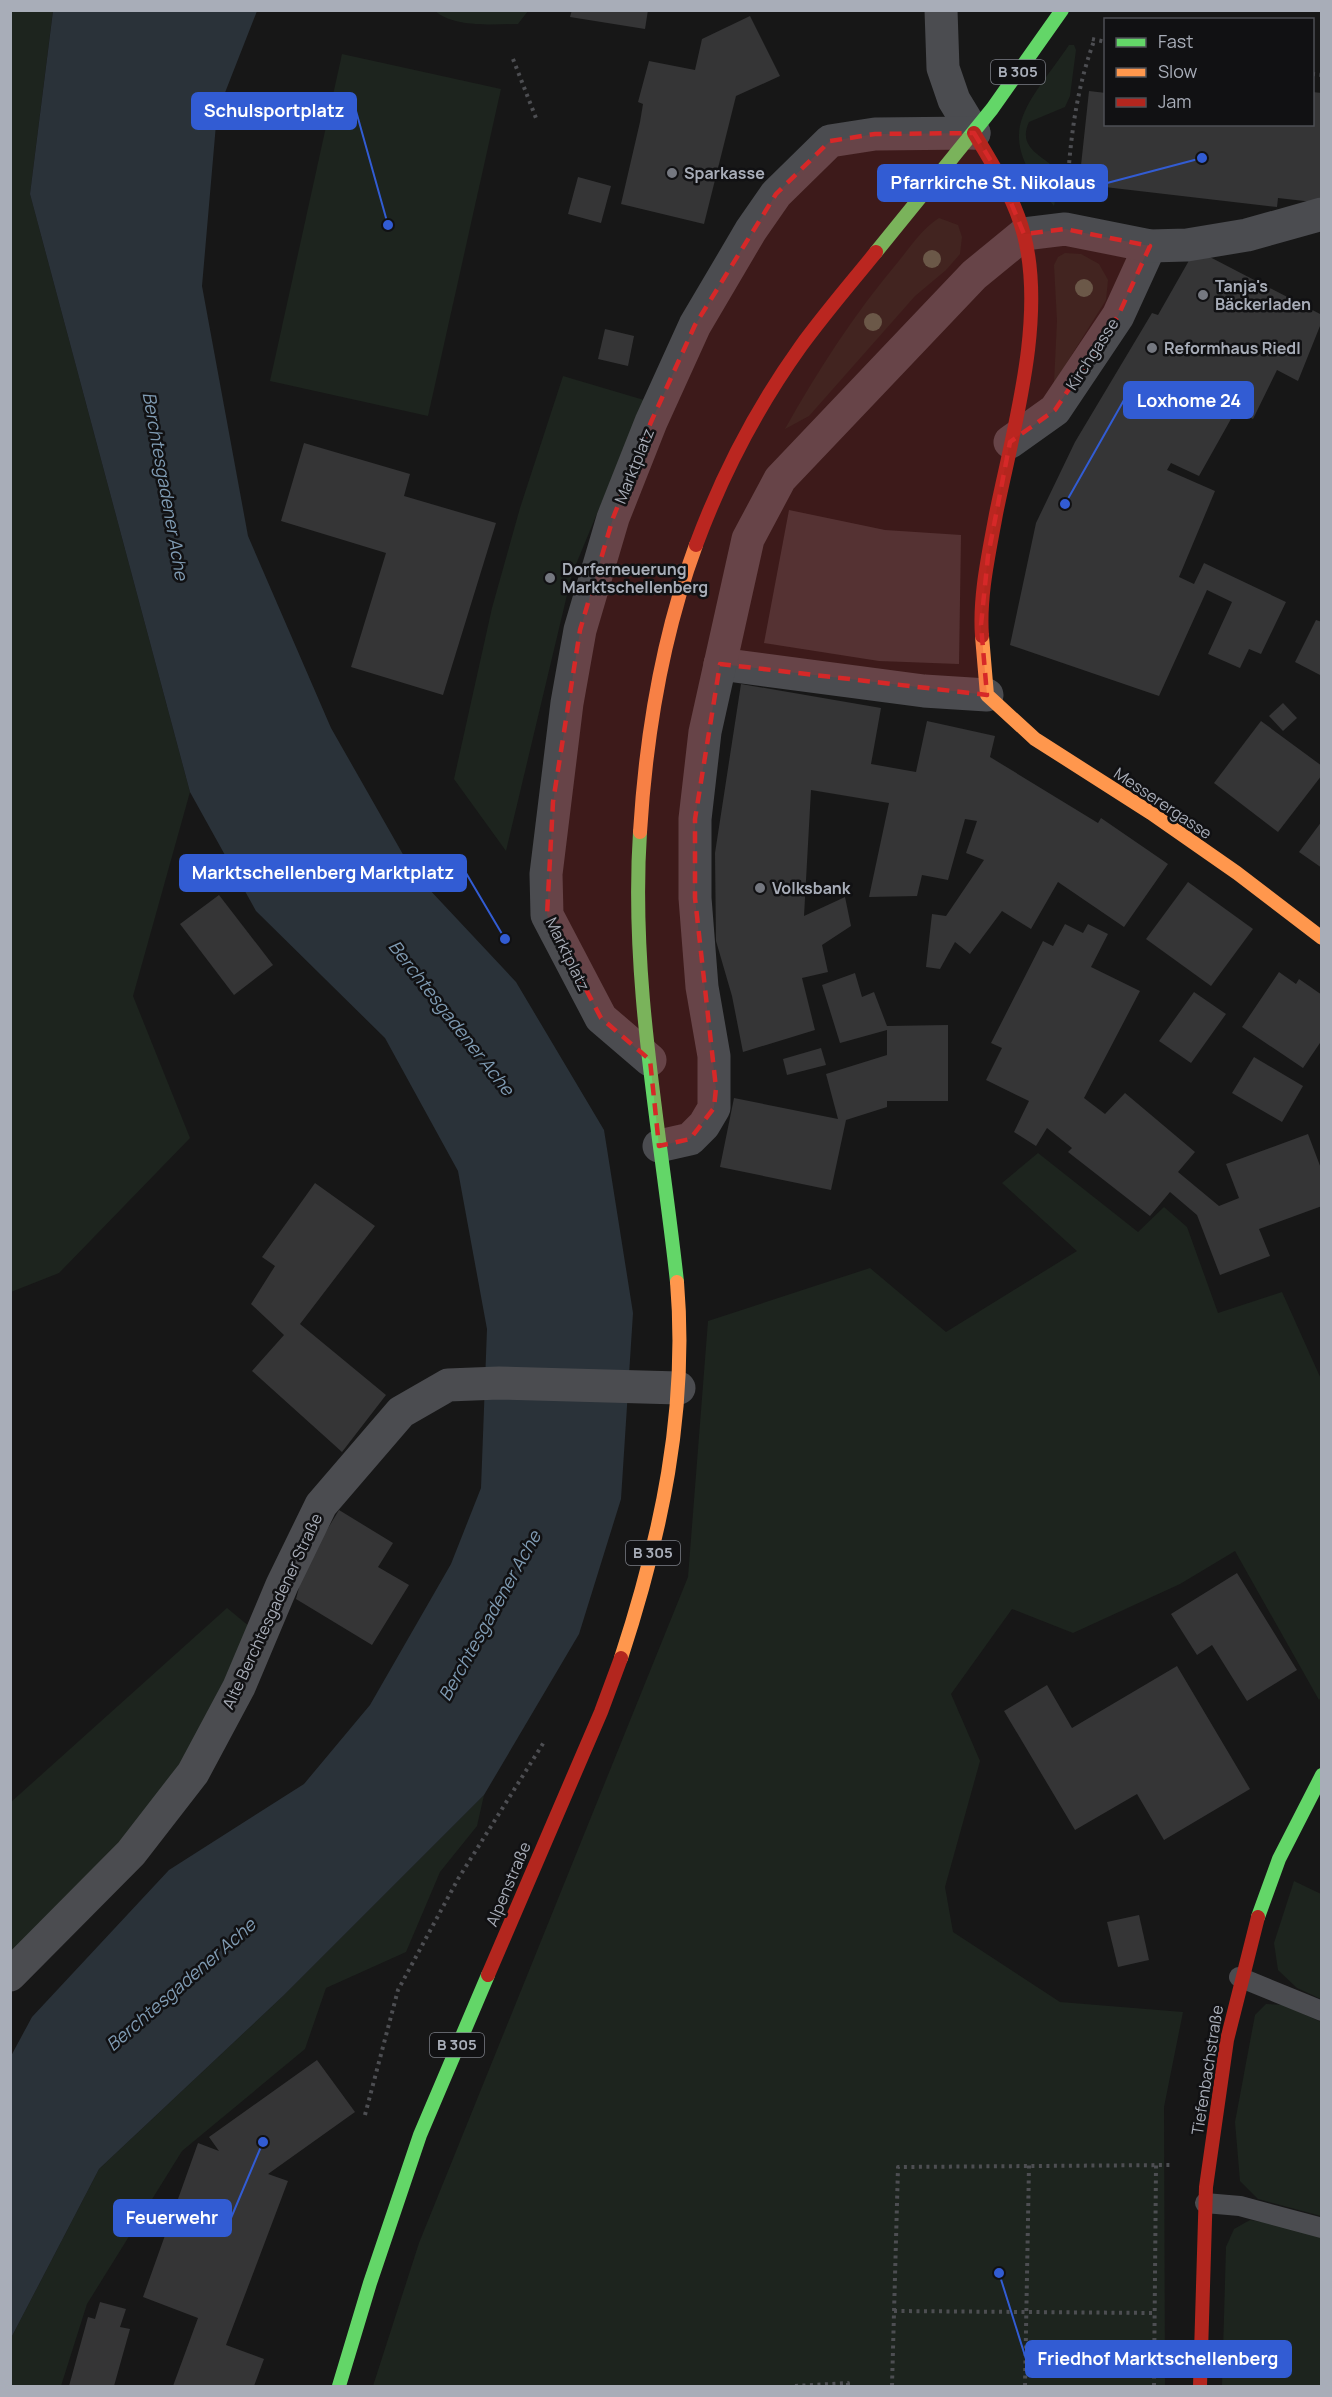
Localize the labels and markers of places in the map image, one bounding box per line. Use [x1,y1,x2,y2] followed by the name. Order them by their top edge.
[192,93,356,129] callout: Schulsportplatz
[684,162,765,184] place label: Sparkasse
[878,165,1107,201] callout: Pfarrkirche St. Nikolaus
[665,166,679,180] marker: Sparkasse
[1215,275,1311,315] place label: Tanja's Bäckerladen
[1196,288,1210,302] marker: Tanja's Bäckerladen
[1164,337,1301,359] place label: Reformhaus Riedl
[1145,341,1159,355] marker: Reformhaus Riedl
[1124,382,1253,418] callout: Loxhome 24
[562,558,708,598] place label: Dorferneuerung Marktschellenberg
[543,571,557,585] marker: Dorferneuerung Marktschellenberg
[180,855,466,891] callout: Marktschellenberg Marktplatz
[772,877,851,899] place label: Volksbank
[753,881,767,895] marker: Volksbank
[114,2200,231,2236] callout: Feuerwehr
[1026,2341,1291,2377] callout: Friedhof Marktschellenberg

